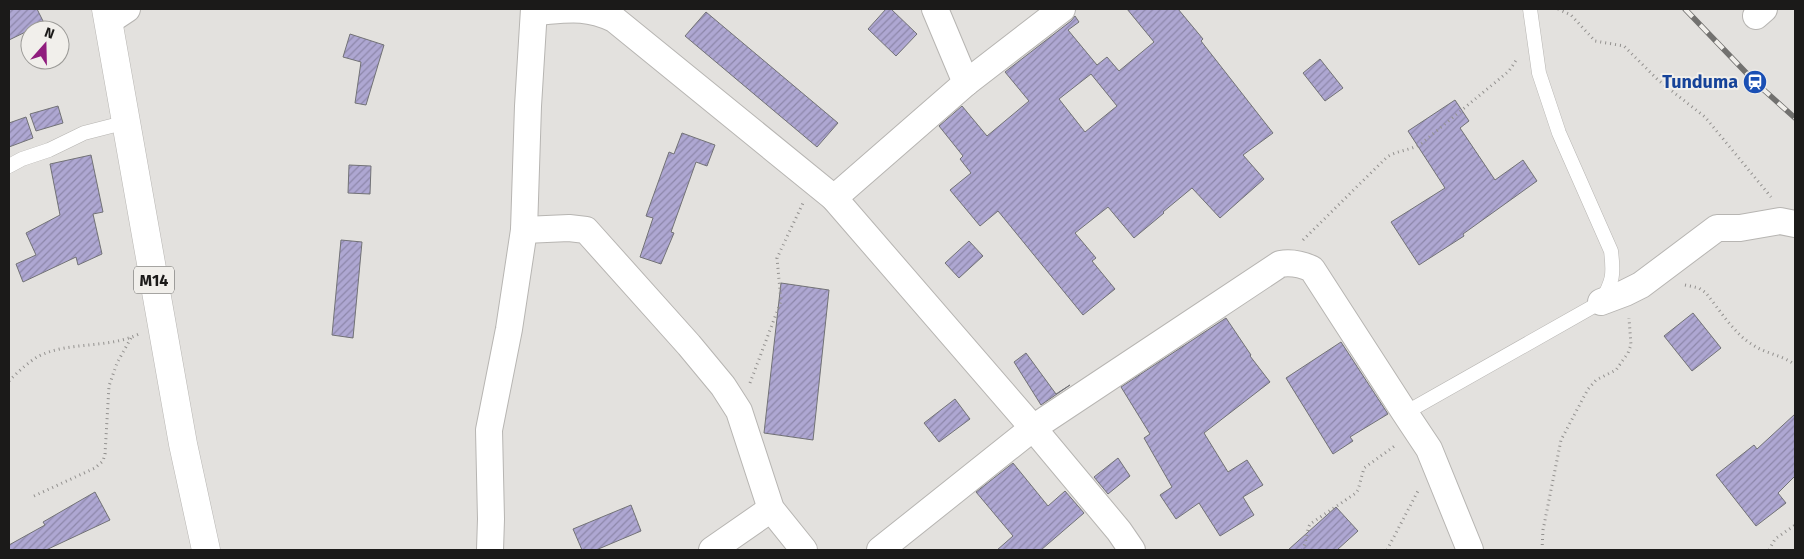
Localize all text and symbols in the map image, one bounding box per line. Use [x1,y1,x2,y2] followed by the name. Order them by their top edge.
[20,20,70,70] north arrow
[42,24,57,43] text: N
[1742,69,1768,95] station icon: Tunduma
[1662,71,1738,93] place label: Tunduma
[134,266,174,294] road number: M14

